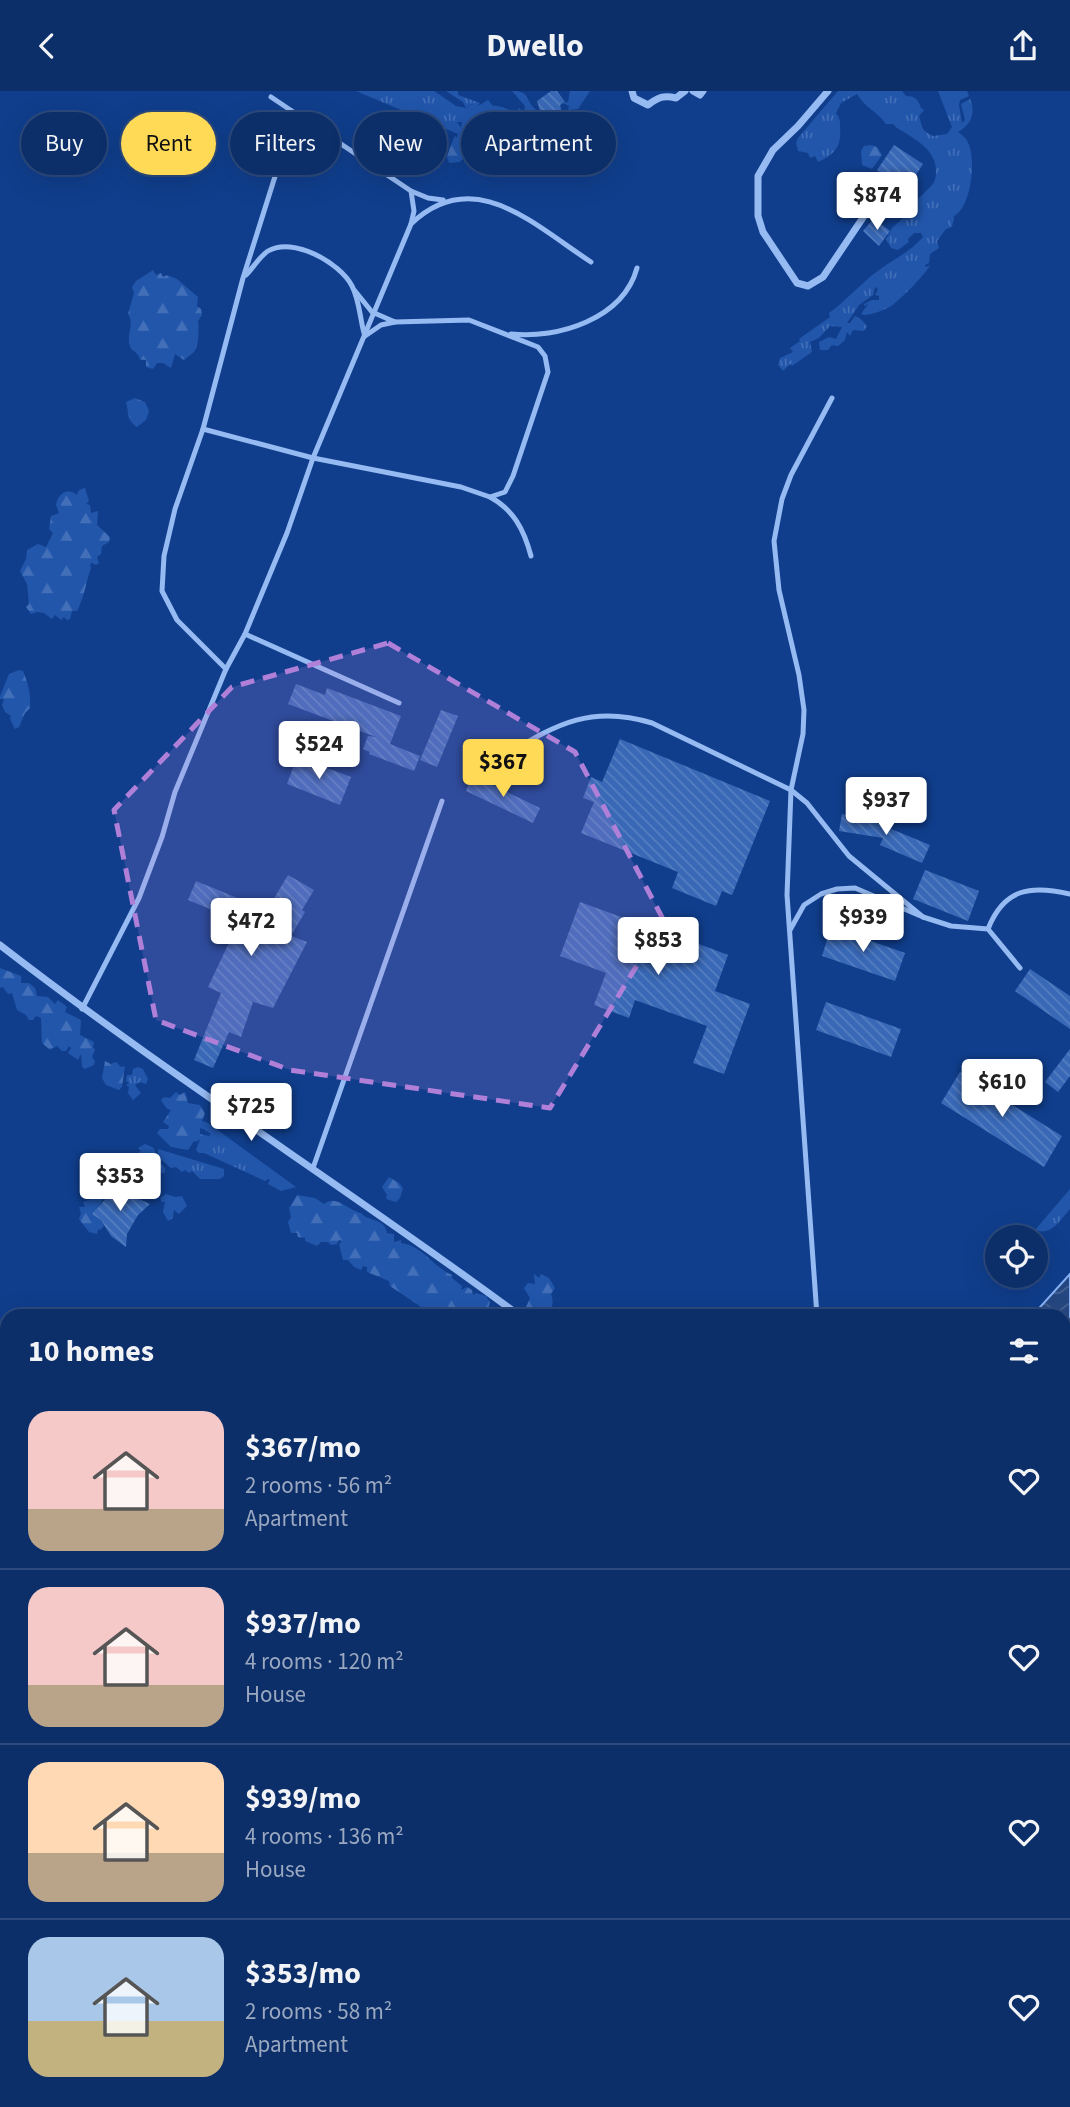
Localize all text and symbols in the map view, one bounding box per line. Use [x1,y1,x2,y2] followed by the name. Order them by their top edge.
[486,23,584,69] text: Dwello
[28,27,66,65] icon: back
[1004,27,1042,65] icon: share
[21,112,107,175] chip: Buy
[121,112,216,175] chip: Rent
[230,112,340,175] chip: Filters
[354,112,447,175] chip: New
[461,112,616,175] chip: Apartment
[836,173,918,232] pin: $874
[853,178,901,211] text: $874
[278,721,360,781] pin: $524
[295,727,343,760] text: $524
[462,739,544,799] pin: $367
[479,745,527,778] text: $367
[845,777,927,837] pin: $937
[862,783,910,816] text: $937
[822,895,904,954] pin: $939
[210,899,292,958] pin: $472
[839,900,887,933] text: $939
[227,904,275,937] text: $472
[617,917,699,977] pin: $853
[634,923,682,956] text: $853
[961,1059,1043,1119] pin: $610
[978,1065,1026,1098] text: $610
[210,1083,292,1143] pin: $725
[227,1089,275,1122] text: $725
[79,1153,161,1213] pin: $353
[96,1159,144,1192] text: $353
[985,1225,1048,1288] map controls
[985,1225,1048,1288] button: locate
[28,1330,154,1373] text: 10 homes
[1005,1332,1043,1370] icon: filters
[245,1426,361,1469] text: $367/mo
[84,1439,168,1523] icon: home
[1005,1462,1043,1500] icon: heart
[245,1469,392,1502] text: 2 rooms · 56 m²
[245,1502,348,1535] text: Apartment
[245,1602,361,1645] text: $937/mo
[84,1615,168,1699] icon: home
[1005,1638,1043,1676] icon: heart
[245,1645,404,1678] text: 4 rooms · 120 m²
[245,1678,306,1711] text: House
[245,1777,361,1820] text: $939/mo
[84,1790,168,1874] icon: home
[1005,1813,1043,1851] icon: heart
[245,1820,404,1853] text: 4 rooms · 136 m²
[245,1853,306,1886] text: House
[245,1952,361,1995] text: $353/mo
[84,1965,168,2049] icon: home
[1005,1988,1043,2026] icon: heart
[245,1995,392,2028] text: 2 rooms · 58 m²
[245,2028,348,2061] text: Apartment

